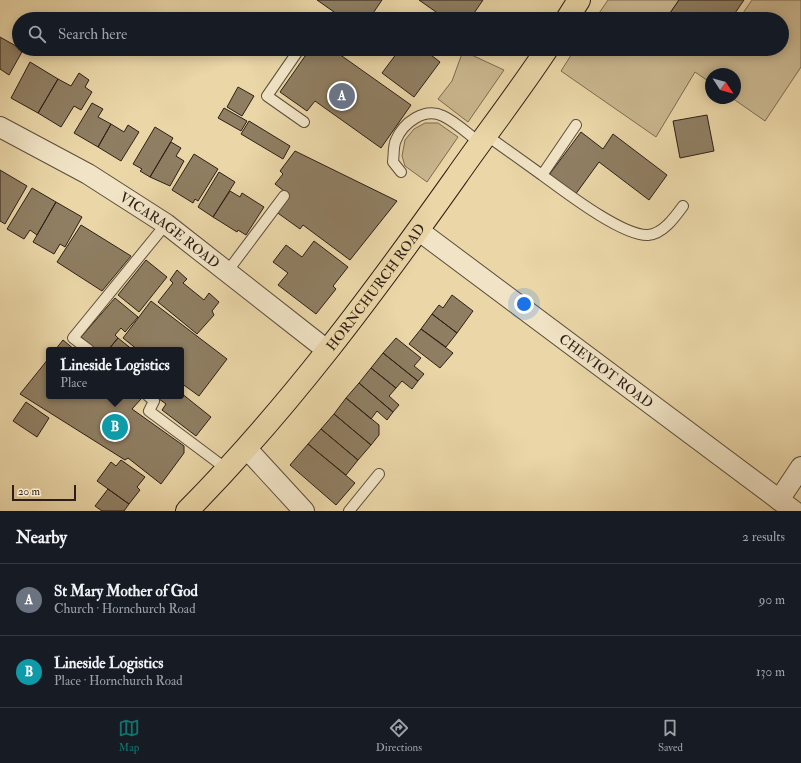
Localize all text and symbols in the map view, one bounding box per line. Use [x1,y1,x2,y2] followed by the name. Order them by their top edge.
[12,12,789,56] search box
[26,23,48,45] icon: search
[58,25,127,44] text: Search here
[705,68,741,104] north arrow
[329,81,355,111] pin: A
[116,189,223,272] street label: VICARAGE ROAD
[323,221,429,354] street label: HORNCHURCH ROAD
[514,294,534,314] your location
[556,330,656,412] street label: CHEVIOT ROAD
[46,347,184,399] popup
[60,356,170,375] text: Lineside Logistics
[60,375,87,391] text: Place
[102,412,128,442] pin: B
[12,483,76,502] scale bar
[18,485,40,498] text: 20 m
[16,527,67,548] text: Nearby
[742,529,785,545] text: 2 results
[54,582,198,601] text: St Mary Mother of God
[25,592,33,608] text: A
[759,592,785,608] text: 90 m
[54,601,196,617] text: Church · Hornchurch Road
[54,654,163,673] text: Lineside Logistics
[25,664,33,680] text: B
[756,664,785,680] text: 130 m
[54,673,183,689] text: Place · Hornchurch Road
[118,717,140,754] tab: Map
[376,717,422,754] tab: Directions
[658,717,683,754] tab: Saved

